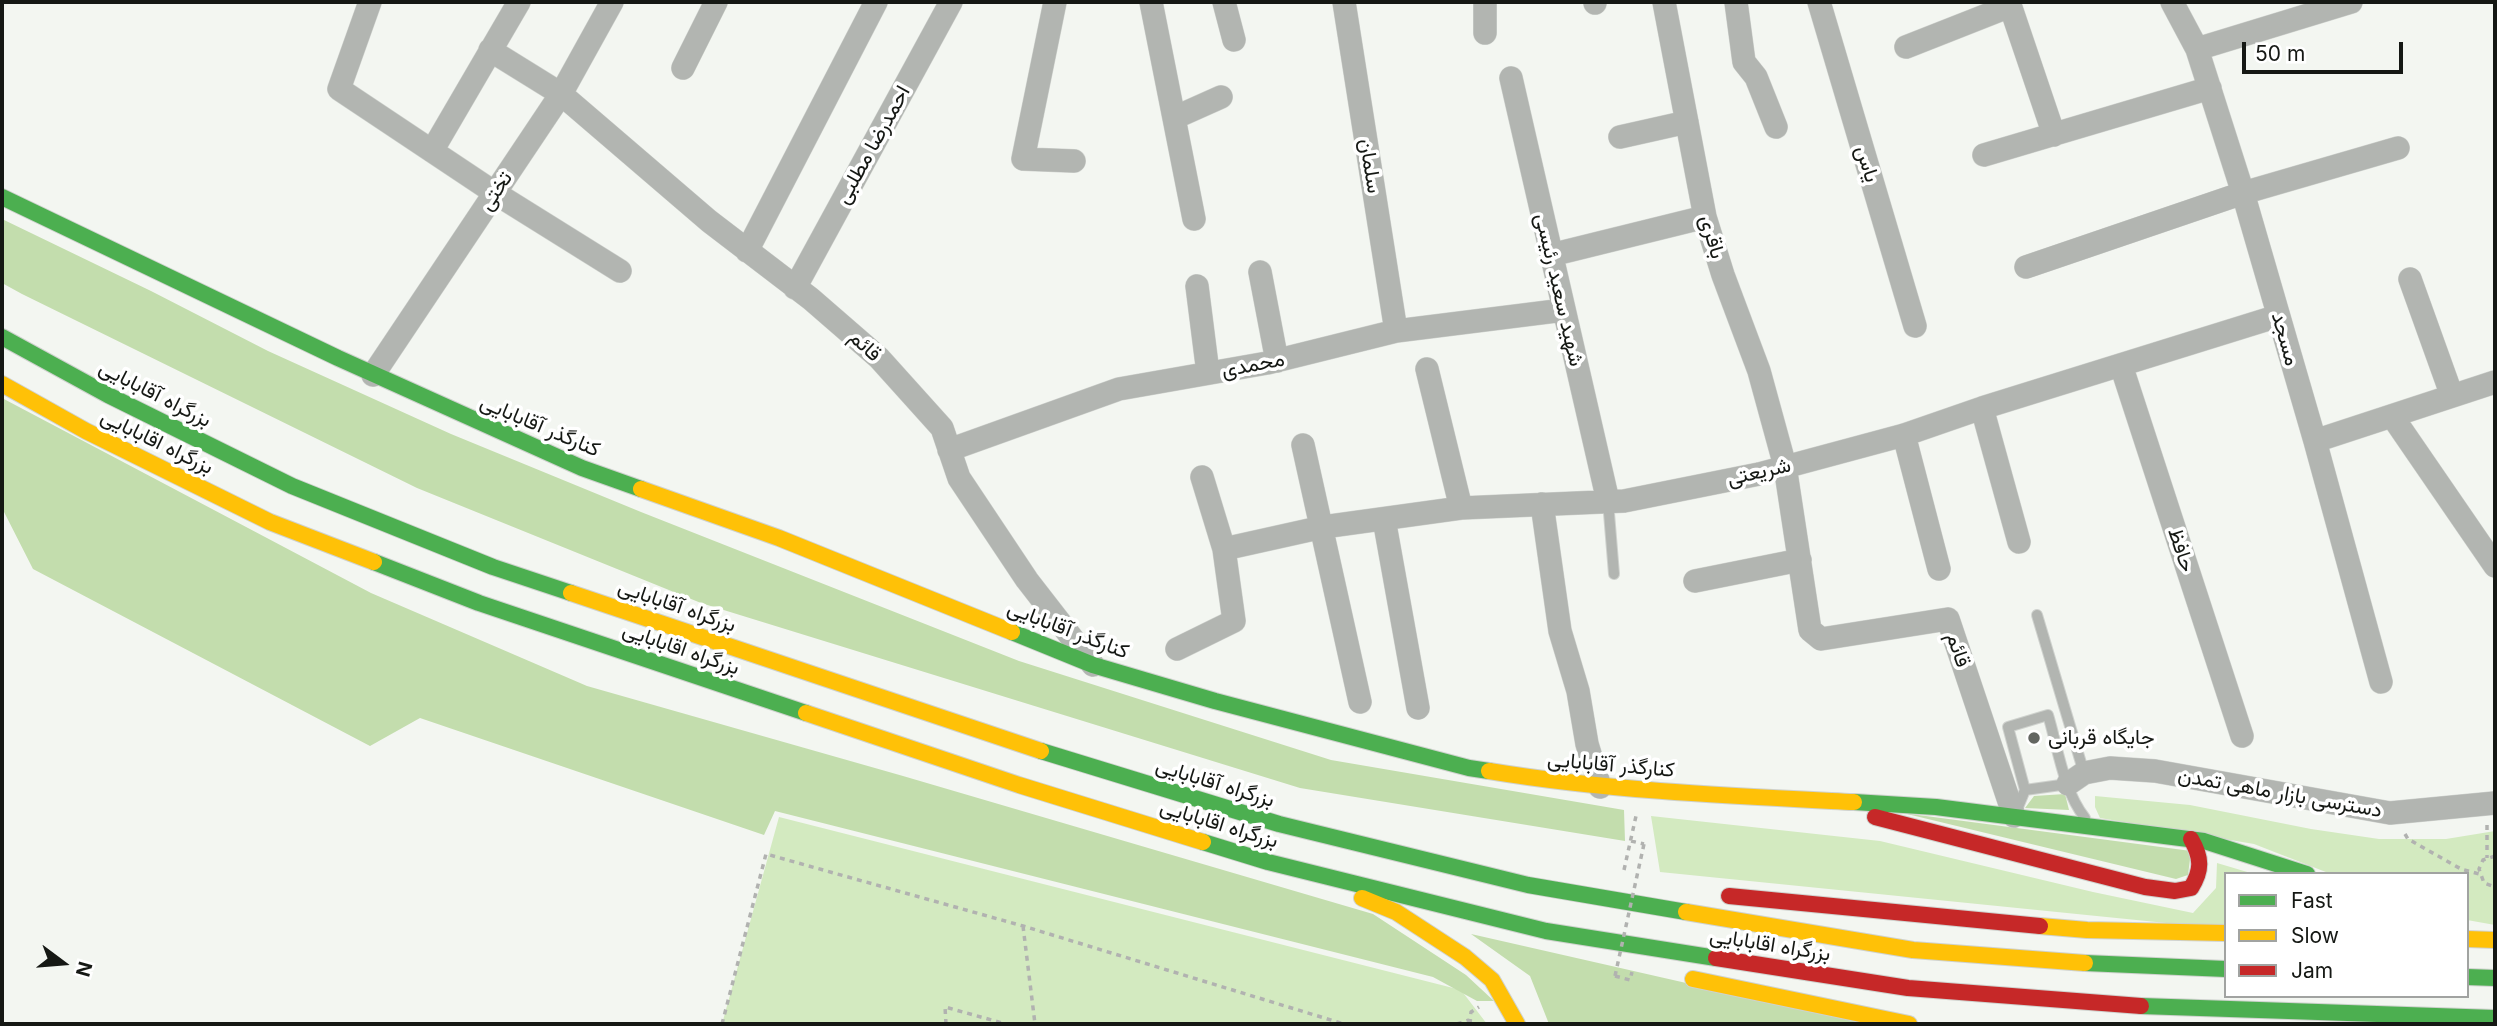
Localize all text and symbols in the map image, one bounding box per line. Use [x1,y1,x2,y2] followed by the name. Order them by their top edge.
[2245,28,2406,72] scale bar
[2255,41,2305,66] text: 50 m
[830,81,916,209] street label: احمدرضا مطلبی
[1353,137,1387,195] street label: سلمان
[1850,143,1884,185] street label: یاس
[474,167,518,215] street label: تختی
[1529,211,1589,369] street label: شهید سعید رئیسی
[1694,212,1730,262] street label: باقری
[2265,309,2305,369] street label: مسجد
[844,325,886,367] street label: قائم
[1219,347,1287,383] street label: محمدی
[95,355,215,433] street label: بزرگراه آقابابایی
[476,389,604,463] street label: کنارگذر آقابابایی
[97,404,217,480] street label: بزرگراه اقابابایی
[1725,452,1793,492] street label: شریعتی
[2162,525,2200,575] street label: حافظ
[615,574,739,638] street label: بزرگراه آقابابایی
[1004,595,1132,665] street label: کنارگذر آقابابایی
[619,617,743,681] street label: بزرگراه اقابابایی
[1940,629,1976,671] street label: قائم
[2048,725,2155,751] place label: جایگاه قربانی
[2026,730,2042,746] marker: جایگاه قربانی
[1546,747,1676,783] street label: کنارگذر آقابابایی
[1153,753,1277,813] street label: بزرگراه آقابابایی
[2176,763,2384,823] street label: دسترسی بازار ماهی تمدن
[1157,794,1281,854] street label: بزرگراه اقابابایی
[2224,872,2469,998] legend
[2291,888,2333,913] text: Fast
[1708,923,1832,967] street label: بزرگراه اقابابایی
[2291,923,2339,948] text: Slow
[28,928,98,998] north arrow
[2291,958,2333,983] text: Jam
[71,959,97,979] text: N

